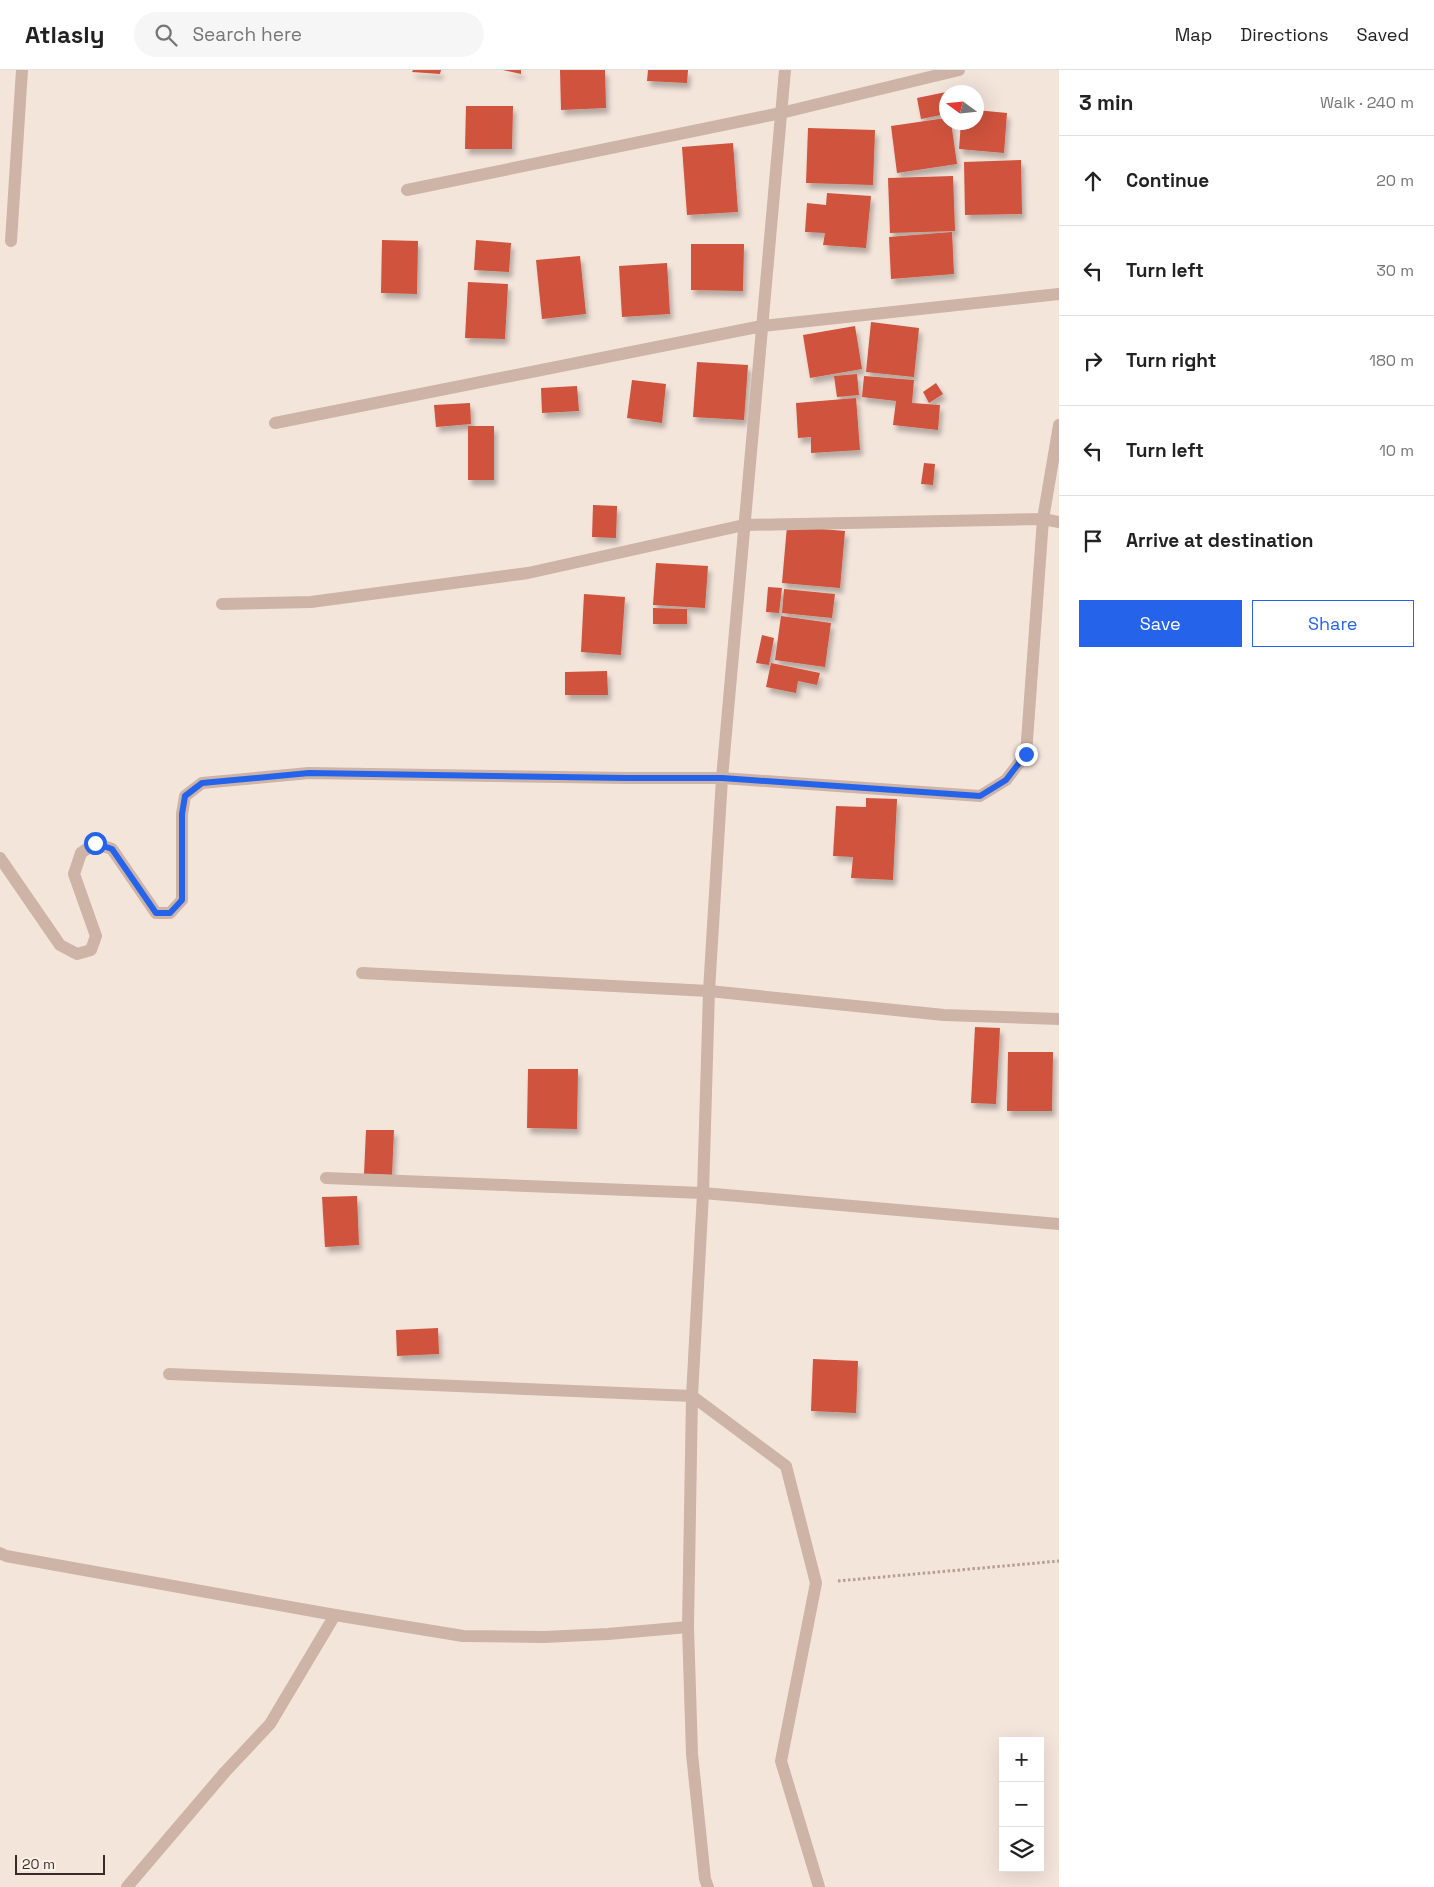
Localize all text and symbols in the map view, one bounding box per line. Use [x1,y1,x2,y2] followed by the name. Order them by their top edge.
[134,12,484,57] search box
[25,19,104,50] text: Atlasly
[152,21,180,49] icon: search
[192,22,302,47] text: Search here
[1175,23,1212,46] text: Map
[1240,23,1329,46] text: Directions
[1357,23,1409,46] text: Saved
[939,85,984,130] north arrow
[1079,89,1134,116] text: 3 min
[1320,92,1414,113] text: Walk · 240 m
[1079,167,1107,195] icon: ahead
[1126,168,1209,193] text: Continue
[1376,170,1414,191] text: 20 m
[1079,257,1107,285] icon: left
[1126,258,1204,283] text: Turn left
[1376,260,1414,281] text: 30 m
[1079,347,1107,375] icon: right
[1126,348,1216,373] text: Turn right
[1369,350,1414,371] text: 180 m
[1079,437,1107,465] icon: left
[1126,438,1204,463] text: Turn left
[1379,440,1414,461] text: 10 m
[1079,527,1107,555] icon: arrive
[1126,528,1314,553] text: Arrive at destination
[1079,600,1242,647] button: Save
[1252,600,1414,647] button: Share
[1015,743,1038,766] route end
[84,832,107,855] route start
[999,1737,1044,1872] map controls
[999,1737,1044,1782] button: +
[999,1782,1044,1827] button: −
[999,1827,1044,1872] button: layers
[15,1852,105,1875] scale bar
[22,1855,55,1873] text: 20 m

